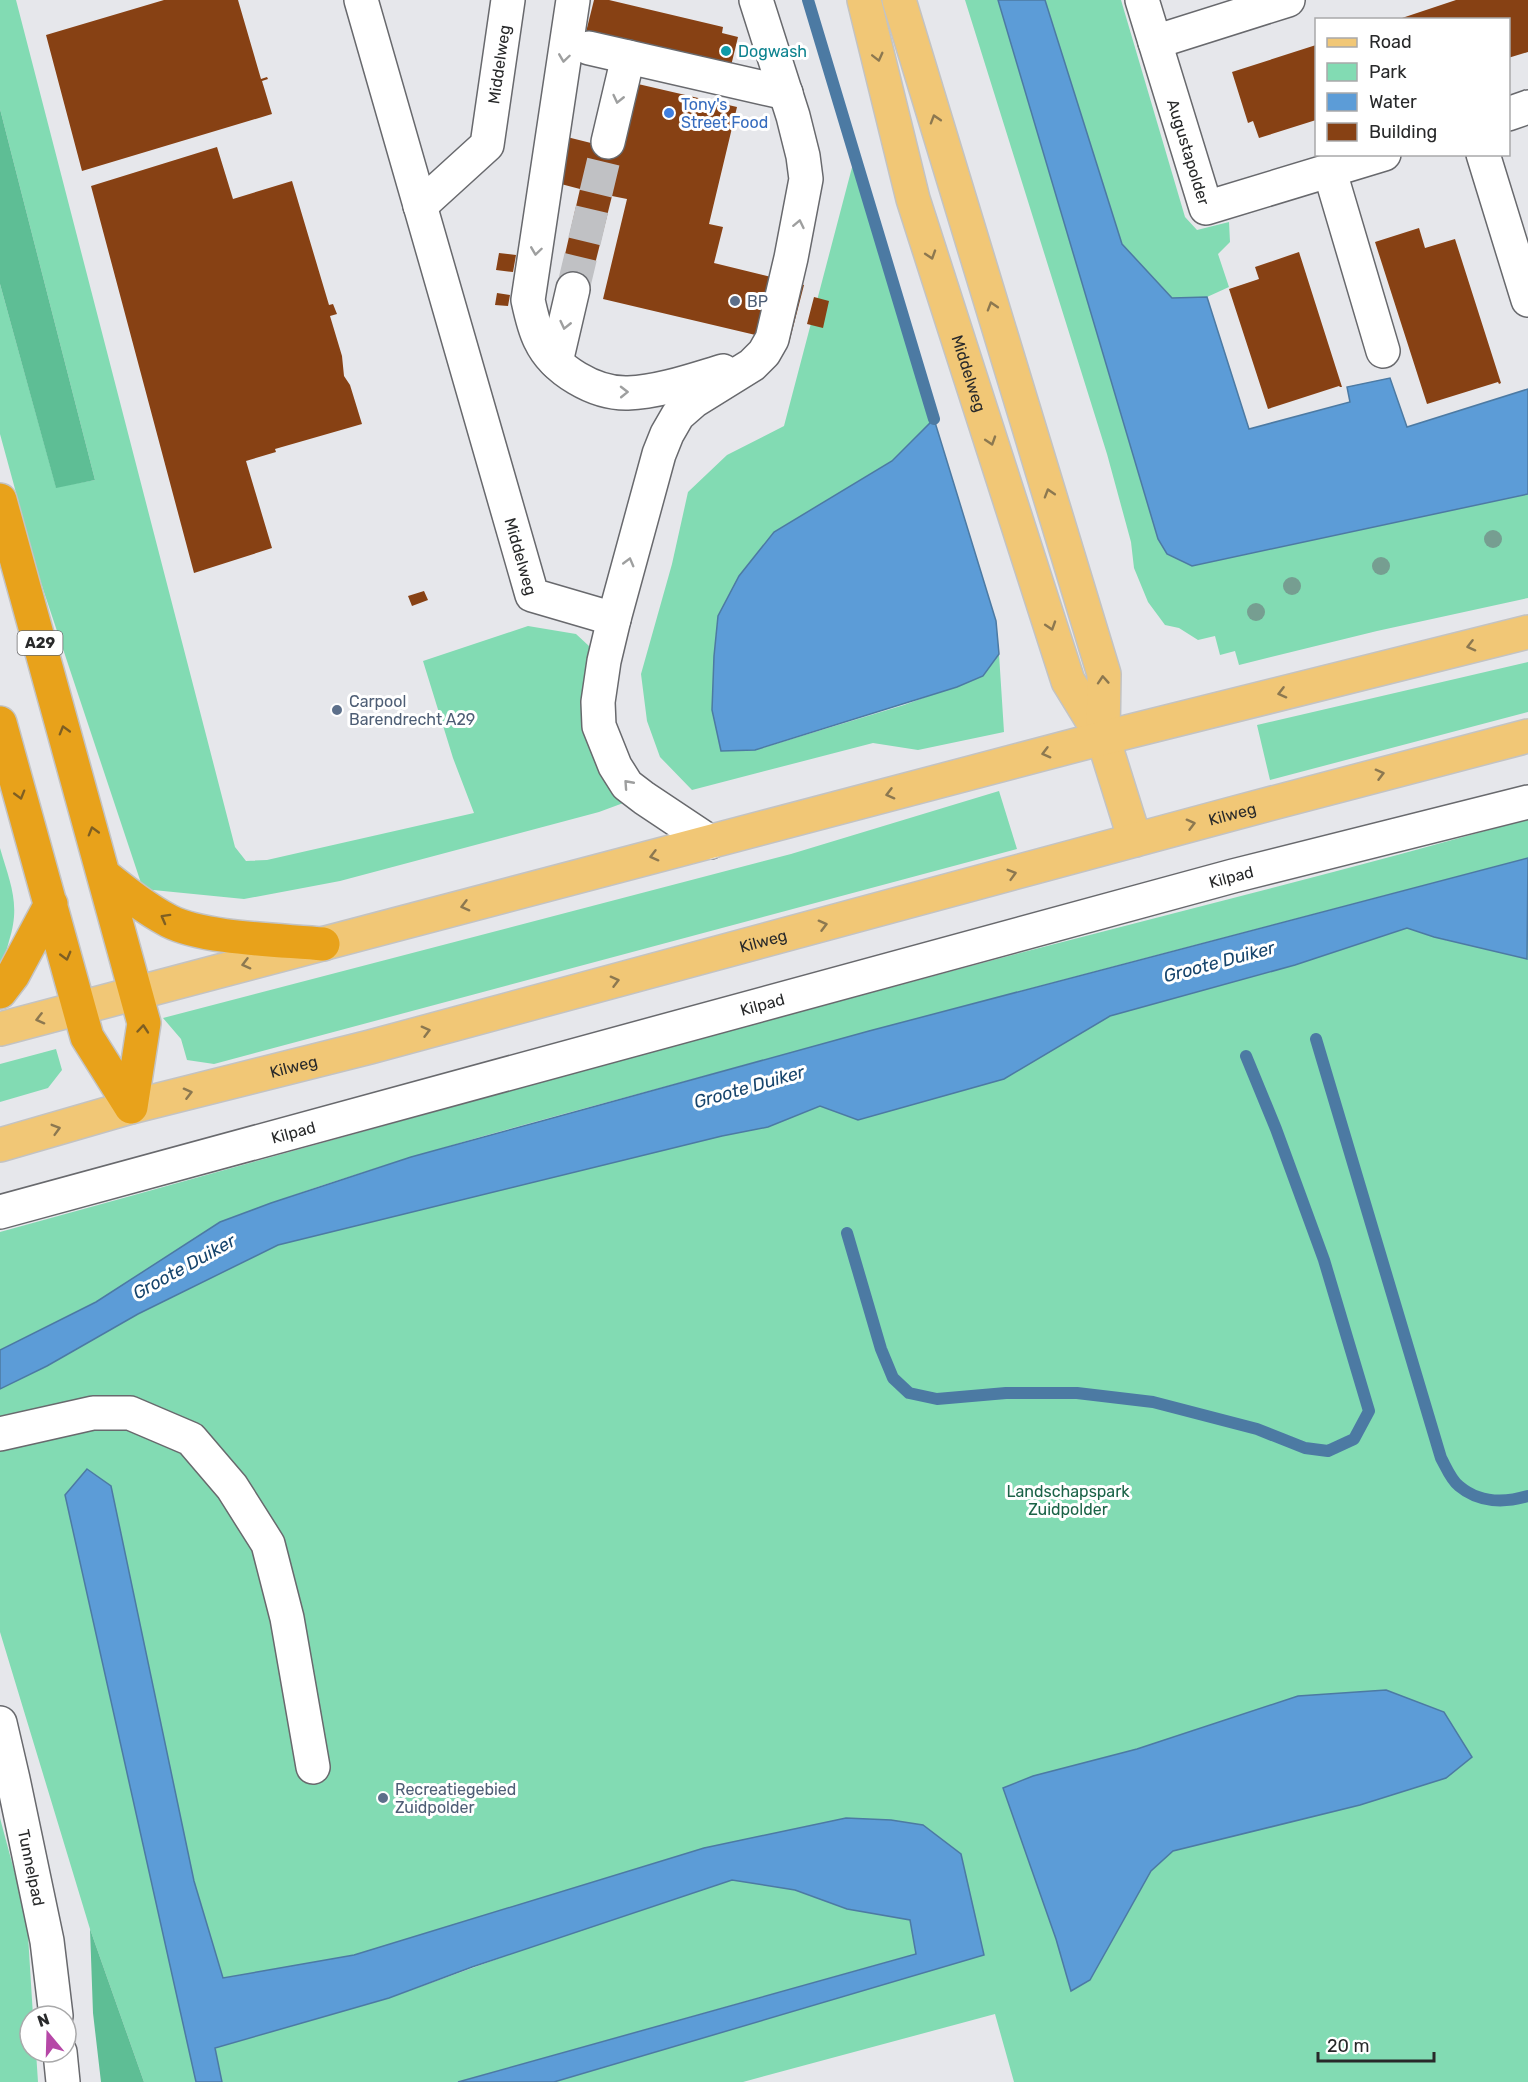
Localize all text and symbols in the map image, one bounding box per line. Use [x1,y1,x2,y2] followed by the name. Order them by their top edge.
[1315,18,1510,156] legend
[484,24,514,105] street label: Middelweg
[1369,31,1412,53] text: Road
[738,42,807,61] place label: Dogwash
[719,44,733,58] marker: Dogwash
[870,52,883,62] one-way arrow
[559,53,571,62] one-way arrow
[1369,61,1407,83] text: Park
[1369,91,1417,113] text: Water
[612,94,625,104] one-way arrow
[681,95,768,132] place label: Tony's Street Food
[1164,97,1214,207] street label: Augustapolder
[662,106,676,120] marker: Tony's Street Food
[930,115,942,125] one-way arrow
[1369,121,1437,143] text: Building
[791,219,804,229] one-way arrow
[530,246,542,255] one-way arrow
[924,249,936,260] one-way arrow
[747,292,768,311] place label: BP
[728,294,742,308] marker: BP
[987,301,999,312] one-way arrow
[559,320,572,330] one-way arrow
[948,332,990,414] street label: Middelweg
[619,386,628,399] one-way arrow
[984,435,996,446] one-way arrow
[1044,488,1056,499] one-way arrow
[501,516,541,597] street label: Middelweg
[622,557,634,568] one-way arrow
[1044,620,1056,631] one-way arrow
[18,631,63,655] road number: A29
[1466,639,1476,652] one-way arrow
[1096,675,1109,684] one-way arrow
[1277,686,1287,699] one-way arrow
[349,692,475,729] place label: Carpool Barendrecht A29
[330,703,344,717] marker: Carpool Barendrecht A29
[59,725,72,735] one-way arrow
[1042,746,1052,758] one-way arrow
[1374,769,1384,782] one-way arrow
[625,780,636,791] one-way arrow
[886,787,896,800] one-way arrow
[13,789,25,800] one-way arrow
[1206,798,1258,829] street label: Kilweg
[1186,819,1196,832] one-way arrow
[87,826,100,836] one-way arrow
[649,849,659,862] one-way arrow
[1207,862,1255,892] street label: Kilpad
[1006,869,1016,881] one-way arrow
[460,899,470,912] one-way arrow
[161,914,171,925] one-way arrow
[817,920,828,932] one-way arrow
[737,925,789,956] street label: Kilweg
[1161,936,1278,987] water label: Groote Duiker
[58,951,71,961] one-way arrow
[241,957,252,969] one-way arrow
[609,976,620,988] one-way arrow
[738,989,787,1019] street label: Kilpad
[35,1011,45,1024] one-way arrow
[136,1025,149,1034] one-way arrow
[421,1026,431,1039] one-way arrow
[268,1051,319,1081] street label: Kilweg
[691,1060,808,1113] water label: Groote Duiker
[182,1087,192,1100] one-way arrow
[269,1117,318,1147] street label: Kilpad
[50,1124,61,1136] one-way arrow
[129,1229,240,1304] water label: Groote Duiker
[1006,1482,1130,1519] park label: Landschapspark Zuidpolder
[395,1780,516,1817] place label: Recreatiegebied Zuidpolder
[376,1791,390,1805] marker: Recreatiegebied Zuidpolder
[14,1828,49,1908] street label: Tunnelpad
[18,2004,78,2064] north arrow
[35,2009,52,2031] text: N
[1318,2025,1434,2063] scale bar
[1327,2035,1369,2057] text: 20 m

